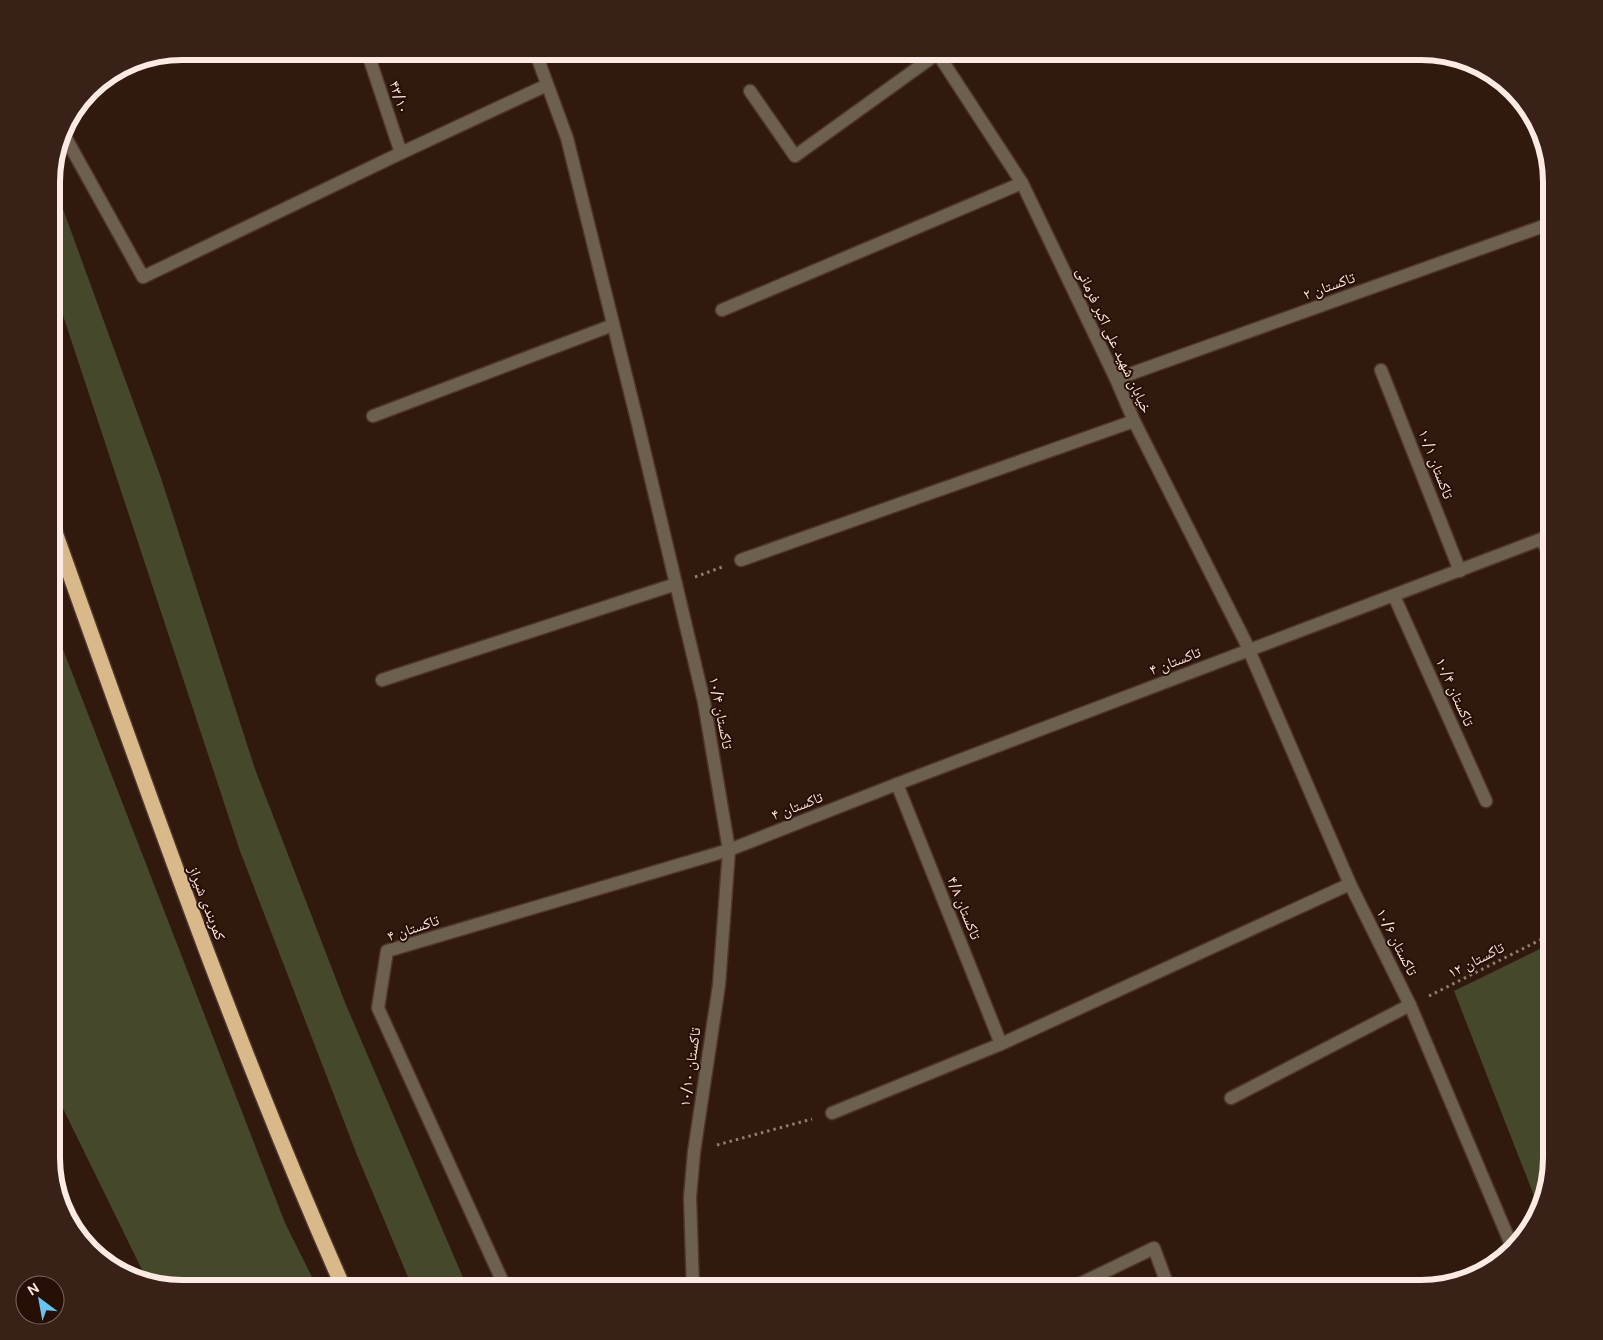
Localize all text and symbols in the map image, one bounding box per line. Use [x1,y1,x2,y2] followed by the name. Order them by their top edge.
[384,78,414,116] street label: ۴۳/۱۰
[1071,264,1157,417] street label: خیابان شهید علی اکبر فرمانی
[1300,267,1358,305] street label: تاکستان ۲
[1414,426,1459,502] street label: تاکستان ۱۰/۱
[1146,642,1204,680] street label: تاکستان ۴
[1431,655,1479,730] street label: تاکستان ۱۰/۴
[704,675,738,751] street label: تاکستان ۱۰/۴
[768,787,826,825] street label: تاکستان ۴
[183,862,230,943] street label: کمربندی شیراز
[942,873,986,943] street label: تاکستان ۴/۸
[1371,905,1423,980] street label: تاکستان ۱۰/۶
[384,910,442,946] street label: تاکستان ۴
[1444,937,1508,983] street label: تاکستان ۱۲
[675,1025,706,1108] street label: تاکستان ۱۰/۱۰
[15,1275,65,1325] north arrow
[24,1279,42,1299] text: N

